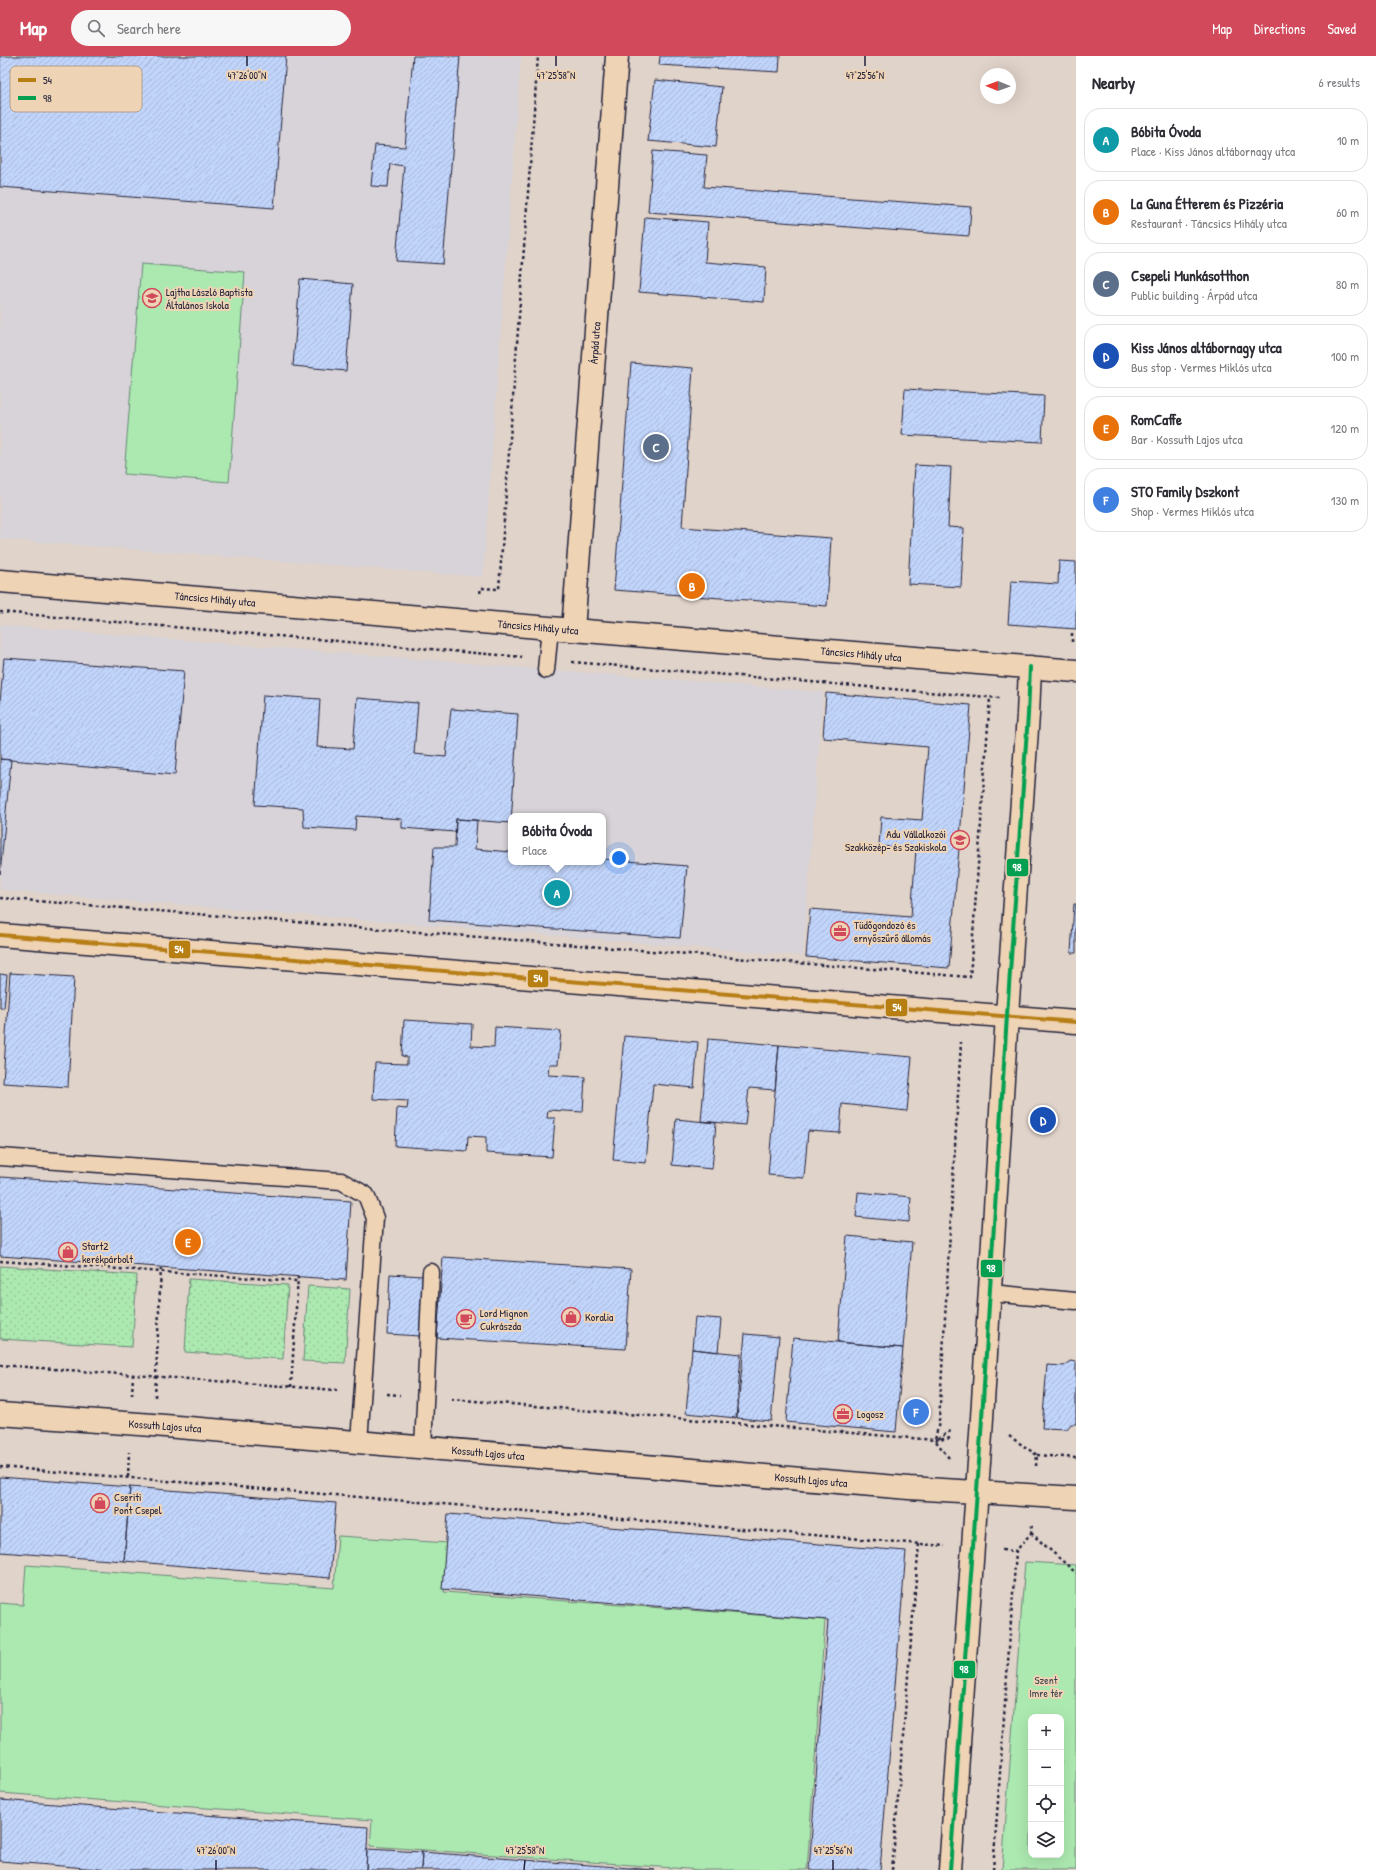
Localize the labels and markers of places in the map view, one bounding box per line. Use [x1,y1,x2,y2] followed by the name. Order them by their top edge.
[166,285,253,312] place label: Lajtha László Baptista Általános Iskola
[141,287,163,309] school or university icon: Lajtha László Baptista Általános Iskola
[643,432,669,462] pin: C
[679,571,705,601] pin: B
[845,827,947,854] place label: Adu Vállalkozói Szakközép- és Szakiskola
[949,829,971,851] school or university icon: Adu Vállalkozói Szakközép- és Szakiskola
[544,878,570,908] pin: A
[854,918,931,945] place label: Tüdőgondozó és ernyőszűrő állomás
[829,920,851,942] office icon: Tüdőgondozó és ernyőszűrő állomás
[1030,1105,1056,1135] pin: D
[175,1227,201,1257] pin: E
[82,1239,133,1266] place label: Start2 kerékpárbolt
[57,1241,79,1263] shop icon: Start2 kerékpárbolt
[480,1306,528,1333] place label: Lord Mignon Cukrászda
[560,1306,582,1328] shop icon: Koralia
[455,1308,477,1330] cafe icon: Lord Mignon Cukrászda
[585,1310,614,1324] place label: Koralia
[903,1397,929,1427] pin: F
[832,1403,854,1425] office icon: Logosz
[857,1407,884,1421] place label: Logosz
[114,1490,162,1517] place label: Cseriti Pont Csepel
[89,1492,111,1514] shop icon: Cseriti Pont Csepel

